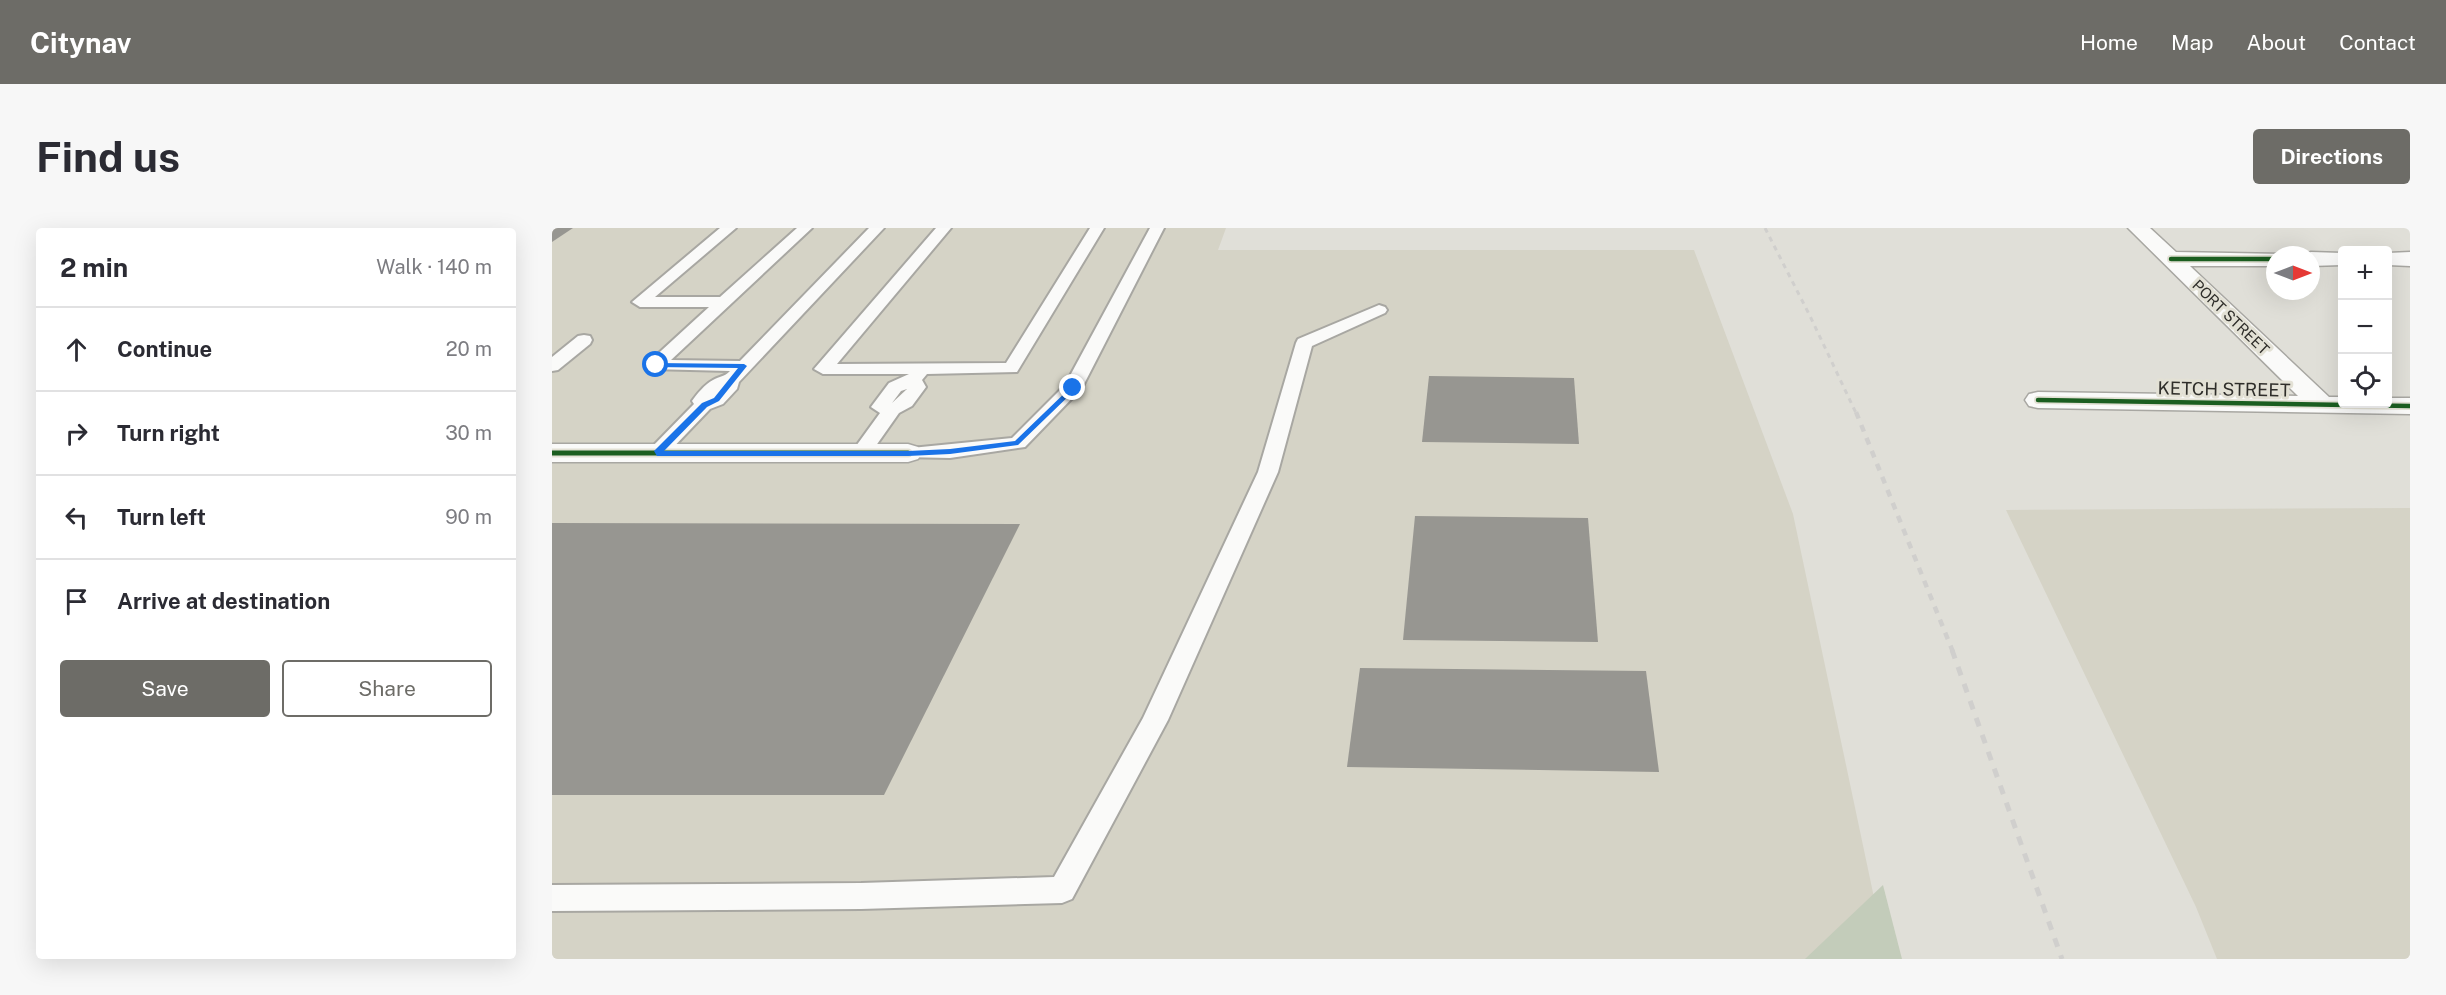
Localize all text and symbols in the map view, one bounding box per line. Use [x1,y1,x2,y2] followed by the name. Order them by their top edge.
[30,26,131,59] text: Citynav
[2080,30,2138,55] text: Home
[2171,30,2214,55] text: Map
[2247,30,2306,55] text: About
[2339,30,2416,55] text: Contact
[2253,129,2410,184] button: Directions
[36,132,180,181] text: Find us
[2266,246,2320,300] north arrow
[2338,246,2392,408] map controls
[2338,246,2392,300] button: +
[60,252,128,283] text: 2 min
[376,255,492,279] text: Walk · 140 m
[2189,276,2273,358] street label: PORT STREET
[2338,300,2392,354] button: −
[60,333,93,366] icon: ahead
[117,336,212,362] text: Continue
[446,337,492,361] text: 20 m
[642,351,668,377] route start
[2338,354,2392,408] button: locate
[1059,374,1085,400] route end
[2157,377,2291,401] street label: KETCH STREET
[60,417,93,450] icon: right
[117,420,220,446] text: Turn right
[445,421,492,445] text: 30 m
[60,501,93,534] icon: left
[117,504,206,530] text: Turn left
[445,505,492,529] text: 90 m
[60,585,93,618] icon: arrive
[117,588,330,614] text: Arrive at destination
[60,660,270,717] button: Save
[282,660,492,717] button: Share

